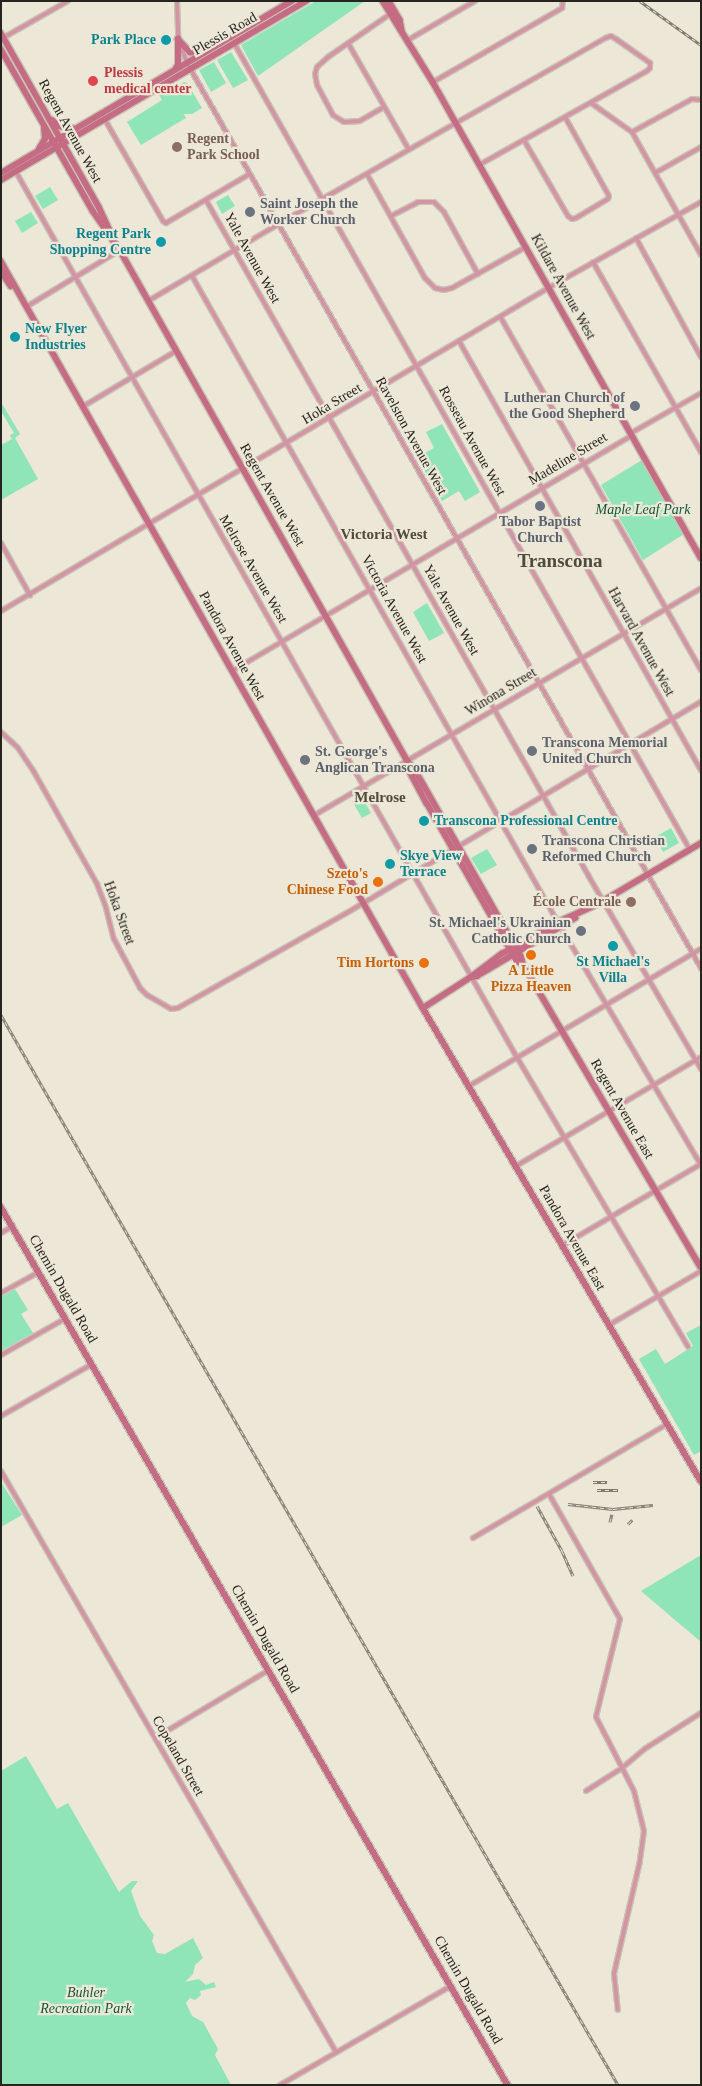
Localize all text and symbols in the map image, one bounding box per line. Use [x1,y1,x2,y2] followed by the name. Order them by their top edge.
[190,9,260,59] street label: Plessis Road
[91,32,156,48] place label: Park Place
[160,34,172,46] marker: Park Place
[104,65,191,98] place label: Plessis medical center
[86,74,100,88] marker: Plessis medical center
[34,76,106,186] street label: Regent Avenue West
[187,131,260,164] place label: Regent Park School
[171,141,183,153] marker: Regent Park School
[260,196,358,228] place label: Saint Joseph the Worker Church
[244,206,256,218] marker: Saint Joseph the Worker Church
[220,209,284,307] street label: Yale Avenue West
[50,226,151,258] place label: Regent Park Shopping Centre
[527,231,599,343] street label: Kildare Avenue West
[155,236,167,248] marker: Regent Park Shopping Centre
[25,321,87,354] place label: New Flyer Industries
[9,331,21,343] marker: New Flyer Industries
[371,374,451,498] street label: Ravelston Avenue West
[299,380,365,428] street label: Hoka Street
[435,383,509,499] street label: Rosseau Avenue West
[504,390,625,422] place label: Lutheran Church of the Good Shepherd
[629,400,641,412] marker: Lutheran Church of the Good Shepherd
[526,429,610,489] street label: Madeline Street
[236,440,308,550] street label: Regent Avenue West
[534,500,546,512] marker: Tabor Baptist Church
[596,502,690,518] park label: Maple Leaf Park
[215,512,291,626] street label: Melrose Avenue West
[499,514,581,546] place label: Tabor Baptist Church
[340,526,428,544] district label: Victoria West
[517,550,603,572] district label: Transcona
[357,552,431,666] street label: Victoria Avenue West
[419,561,483,659] street label: Yale Avenue West
[604,584,678,700] street label: Harvard Avenue West
[195,588,269,704] street label: Pandora Avenue West
[462,664,540,720] street label: Winona Street
[542,735,667,768] place label: Transcona Memorial United Church
[315,744,435,776] place label: St. George's Anglican Transcona
[526,745,538,757] marker: Transcona Memorial United Church
[299,754,311,766] marker: St. George's Anglican Transcona
[354,789,406,807] district label: Melrose
[434,813,618,829] place label: Transcona Professional Centre
[418,815,430,827] marker: Transcona Professional Centre
[542,833,665,866] place label: Transcona Christian Reformed Church
[526,843,538,855] marker: Transcona Christian Reformed Church
[400,848,462,880] place label: Skye View Terrace
[384,858,396,870] marker: Skye View Terrace
[287,866,368,899] place label: Szeto's Chinese Food
[372,876,384,888] marker: Szeto's Chinese Food
[100,879,138,947] street label: Hoka Street
[533,894,621,910] place label: École Centrale
[625,896,637,908] marker: École Centrale
[429,915,571,948] place label: St. Michael's Ukrainian Catholic Church
[575,925,587,937] marker: St. Michael's Ukrainian Catholic Church
[607,940,619,952] marker: St Michael's Villa
[525,949,537,961] marker: A Little Pizza Heaven
[576,954,650,986] place label: St Michael's Villa
[337,955,414,971] place label: Tim Hortons
[418,957,430,969] marker: Tim Hortons
[491,963,571,996] place label: A Little Pizza Heaven
[586,1056,658,1162] street label: Regent Avenue East
[535,1182,609,1294] street label: Pandora Avenue East
[25,1232,101,1346] street label: Chemin Dugald Road
[227,1582,303,1696] street label: Chemin Dugald Road
[148,1713,208,1799] street label: Copeland Street
[430,1933,506,2047] street label: Chemin Dugald Road
[40,1985,132,2018] park label: Buhler Recreation Park

